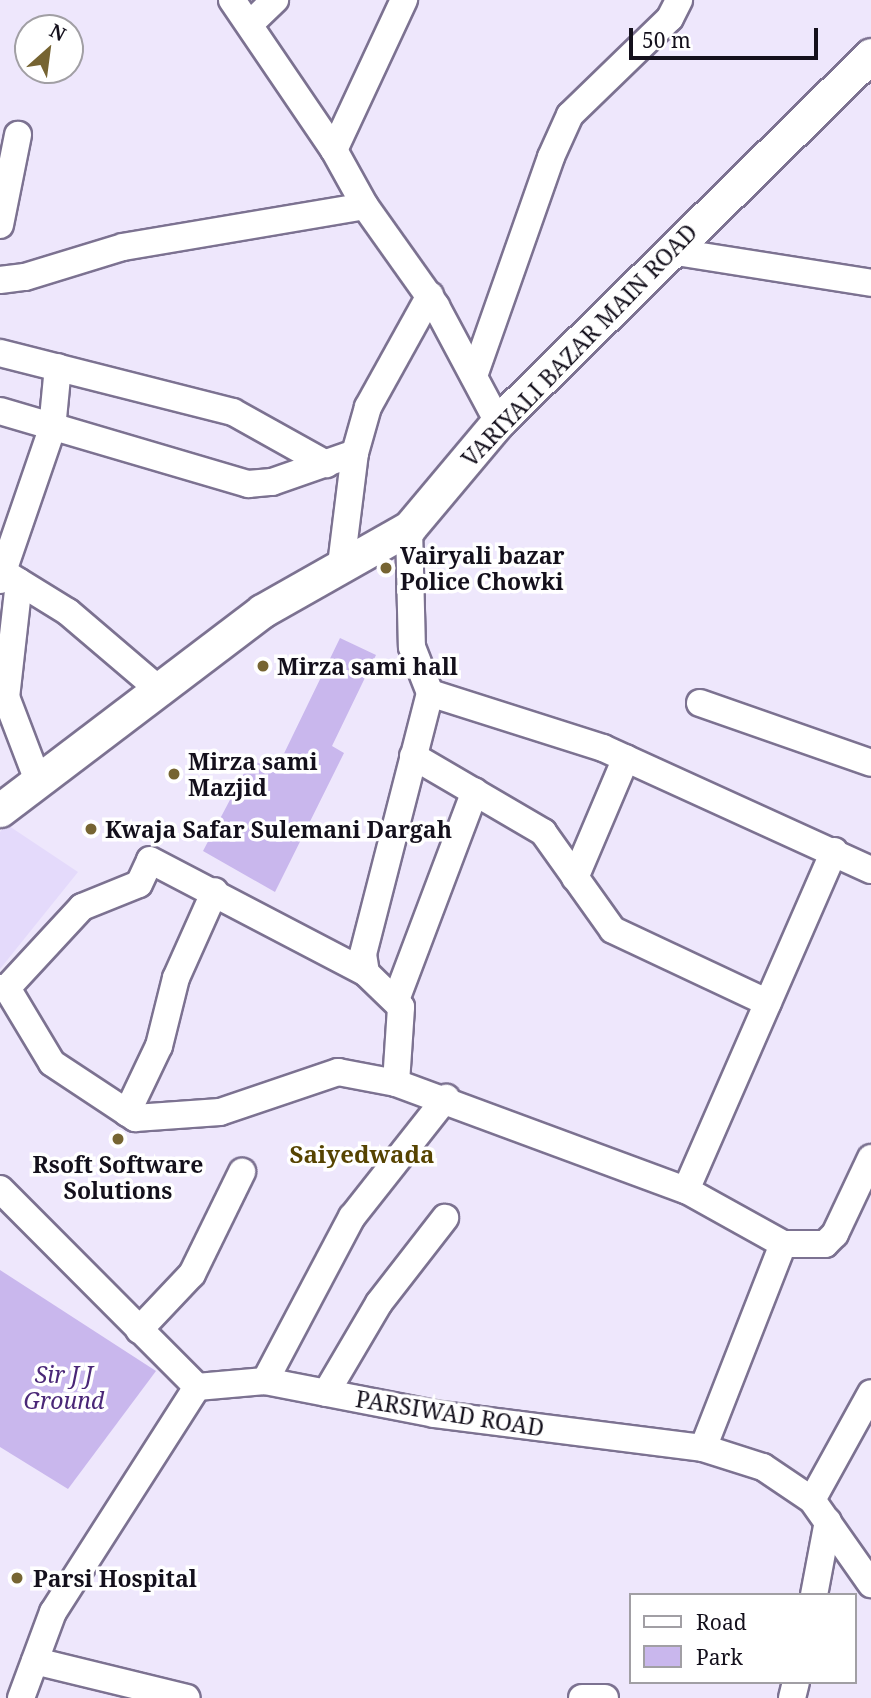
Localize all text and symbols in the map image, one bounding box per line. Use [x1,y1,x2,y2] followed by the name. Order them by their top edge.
[14,14,84,84] north arrow
[633,14,822,58] scale bar
[45,17,71,47] text: N
[642,26,691,54] text: 50 m
[456,218,702,472] street label: VARIYALI BAZAR MAIN ROAD
[400,541,565,595] place label: Vairyali bazar Police Chowki
[378,560,394,576] marker: Vairyali bazar Police Chowki
[277,652,458,680] place label: Mirza sami hall
[255,658,271,674] marker: Mirza sami hall
[188,747,318,801] place label: Mirza sami Mazjid
[166,766,182,782] marker: Mirza sami Mazjid
[105,815,452,843] place label: Kwaja Safar Sulemani Dargah
[83,821,99,837] marker: Kwaja Safar Sulemani Dargah
[110,1131,126,1147] marker: Rsoft Software Solutions
[290,1140,434,1168] district label: Saiyedwada
[32,1150,204,1204] place label: Rsoft Software Solutions
[24,1360,104,1414] park label: Sir J J Ground
[354,1384,546,1442] street label: PARSIWAD ROAD
[33,1564,197,1592] place label: Parsi Hospital
[7,1568,27,1588] marker: Parsi Hospital
[630,1593,857,1684] legend
[696,1608,747,1636] text: Road
[696,1643,743,1671] text: Park

